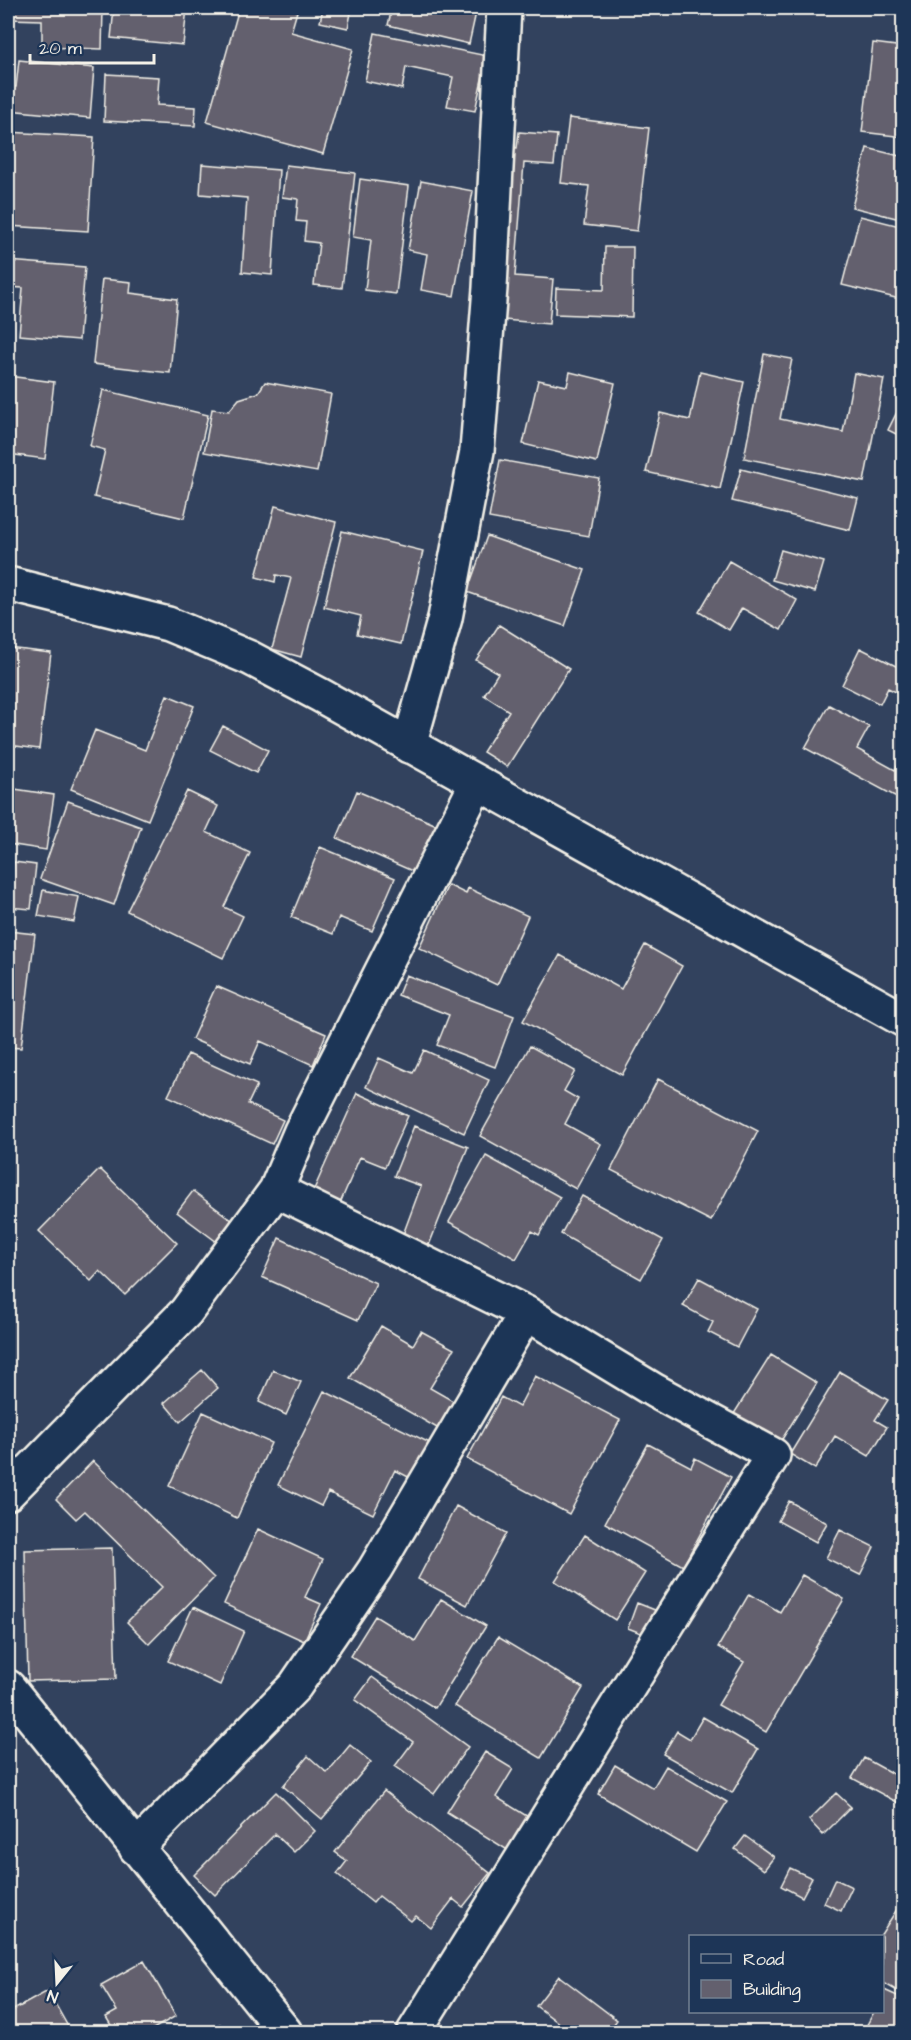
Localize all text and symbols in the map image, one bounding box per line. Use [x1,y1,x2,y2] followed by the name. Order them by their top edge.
[30,27,154,65] scale bar
[39,36,82,61] text: 20 m
[689,1935,884,2013] legend
[743,1947,784,1972] text: Road
[27,1953,87,2013] north arrow
[743,1977,801,2003] text: Building
[45,1984,61,2008] text: N

